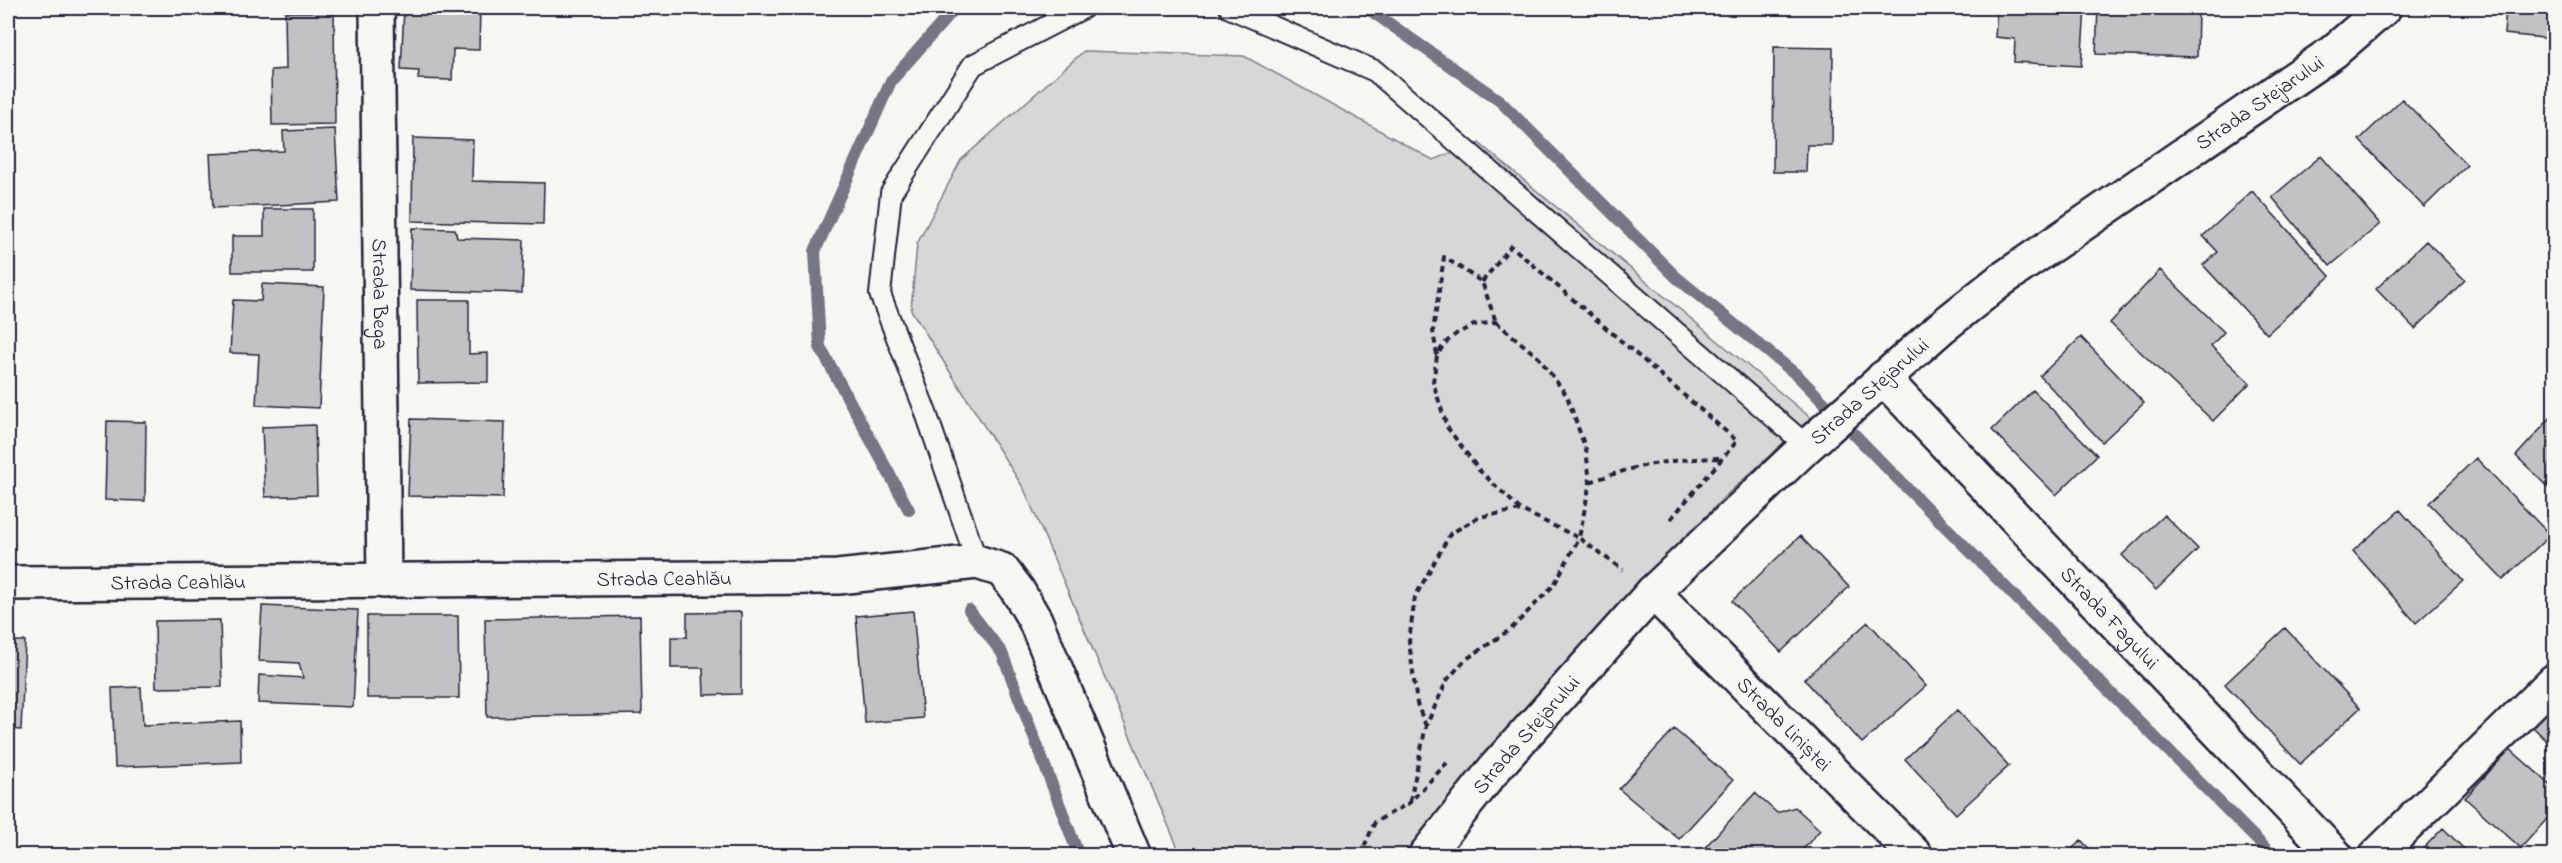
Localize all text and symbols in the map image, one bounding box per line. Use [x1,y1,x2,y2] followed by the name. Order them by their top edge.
[2190,49,2331,159] street label: Strada Stejarului
[362,238,394,350] street label: Strada Bega
[1804,332,1937,454] street label: Strada Stejarului
[2052,561,2165,677] street label: Strada Fagului
[596,565,732,596] street label: Strada Ceahlău
[110,568,246,599] street label: Strada Ceahlău
[1466,670,1588,802] street label: Strada Stejarului
[1729,671,1837,780] street label: Strada Liniștei

